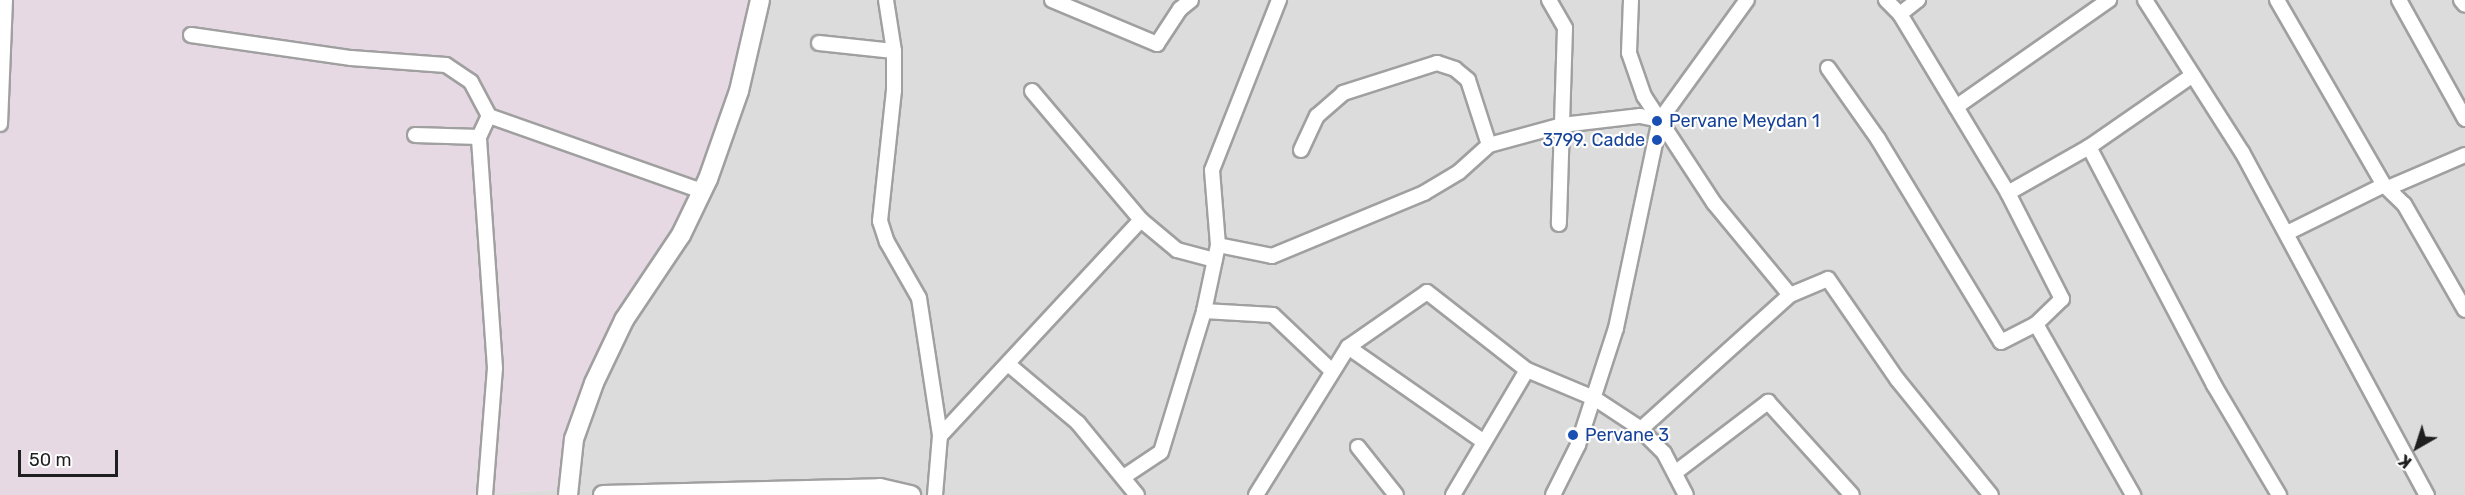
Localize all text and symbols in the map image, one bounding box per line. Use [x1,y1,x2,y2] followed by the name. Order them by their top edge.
[1669,110,1820,132] place label: Pervane Meydan 1
[1650,114,1664,128] marker: Pervane Meydan 1
[1542,129,1645,151] place label: 3799. Cadde
[1650,133,1664,147] marker: 3799. Cadde
[2387,417,2447,477] north arrow
[1585,424,1669,446] place label: Pervane 3
[1566,428,1580,442] marker: Pervane 3
[21,438,122,476] scale bar
[29,449,72,471] text: 50 m
[2395,451,2415,472] text: K

